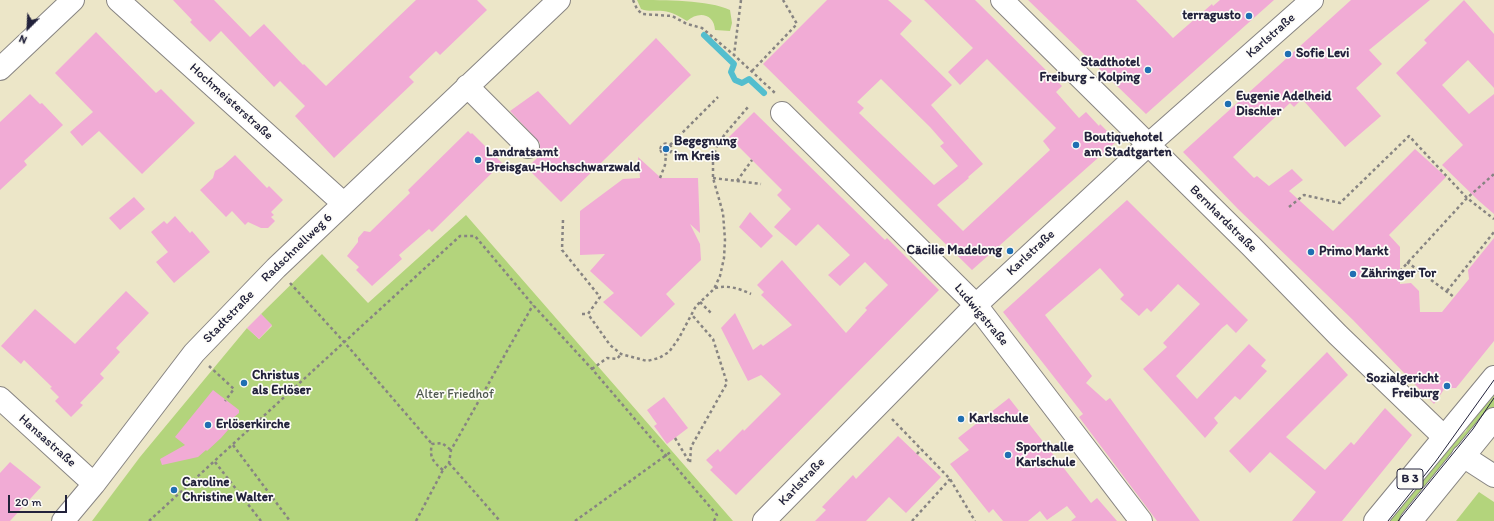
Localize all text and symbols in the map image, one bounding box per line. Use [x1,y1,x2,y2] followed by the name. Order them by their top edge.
[8,8,48,48] north arrow
[1182,8,1241,24] place label: terragusto
[1243,10,1299,62] street label: Karlstraße
[1244,11,1254,21] marker: terragusto
[17,32,29,47] text: N
[1296,46,1349,62] place label: Sofie Levi
[1283,49,1293,59] marker: Sofie Levi
[1040,55,1140,86] place label: Stadthotel Freiburg - Kolping
[186,60,276,144] street label: Hochmeisterstraße
[1143,65,1153,75] marker: Stadthotel Freiburg - Kolping
[1236,89,1331,120] place label: Eugenie Adelheid Dischler
[1223,99,1233,109] marker: Eugenie Adelheid Dischler
[1084,130,1172,161] place label: Boutiquehotel am Stadtgarten
[674,134,737,165] place label: Begegnung im Kreis
[1071,140,1081,150] marker: Boutiquehotel am Stadtgarten
[661,144,671,154] marker: Begegnung im Kreis
[486,145,640,176] place label: Landratsamt Breisgau-Hochschwarzwald
[473,155,483,165] marker: Landratsamt Breisgau-Hochschwarzwald
[1186,182,1260,256] street label: Bernhardstraße
[258,210,336,286] street label: Radschnellweg 6
[1004,227,1058,279] street label: Karlstraße
[907,243,1002,259] place label: Cäcilie Madelong
[1319,244,1389,260] place label: Primo Markt
[1005,246,1015,256] marker: Cäcilie Madelong
[1306,247,1316,257] marker: Primo Markt
[1361,266,1436,282] place label: Zähringer Tor
[1348,269,1358,279] marker: Zähringer Tor
[950,281,1012,349] street label: Ludwigstraße
[200,287,258,347] street label: Stadtstraße
[252,368,311,399] place label: Christus als Erlöser
[1366,371,1439,402] place label: Sozialgericht Freiburg
[239,378,249,388] marker: Christus als Erlöser
[1442,381,1452,391] marker: Sozialgericht Freiburg
[416,387,494,403] park label: Alter Friedhof
[15,411,79,471] street label: Hansastraße
[969,411,1029,427] place label: Karlschule
[956,414,966,424] marker: Karlschule
[216,417,290,433] place label: Erlöserkirche
[203,420,213,430] marker: Erlöserkirche
[1016,440,1076,471] place label: Sporthalle Karlschule
[1003,450,1013,460] marker: Sporthalle Karlschule
[775,455,829,509] street label: Karlstraße
[1397,469,1423,489] road number: B 3
[182,475,273,506] place label: Caroline Christine Walter
[169,485,179,495] marker: Caroline Christine Walter
[10,487,69,513] scale bar
[15,495,42,509] text: 20 m

